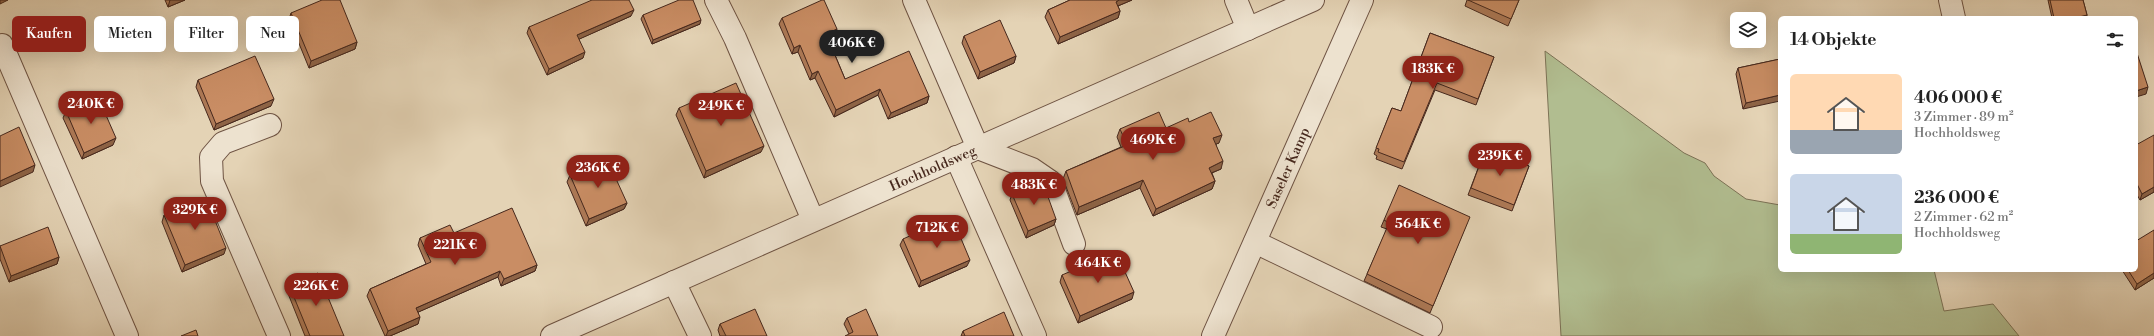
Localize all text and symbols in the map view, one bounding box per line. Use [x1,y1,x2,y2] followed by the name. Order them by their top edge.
[1730,12,1766,48] map controls
[1730,12,1766,48] button: layers
[12,16,86,52] chip: Kaufen
[94,16,166,52] chip: Mieten
[174,16,238,52] chip: Filter
[246,16,299,52] chip: Neu
[1790,29,1876,51] text: 14 Objekte
[2104,29,2126,51] icon: filters
[819,30,885,64] pin: 406K €
[828,35,876,51] text: 406K €
[1400,56,1466,90] pin: 183K €
[1411,61,1455,77] text: 183K €
[1914,87,2002,109] text: 406 000 €
[1822,90,1870,138] icon: home
[58,91,124,125] pin: 240K €
[688,93,754,127] pin: 249K €
[67,96,115,112] text: 240K €
[698,98,744,114] text: 249K €
[1914,109,2014,125] text: 3 Zimmer · 89 m²
[1263,125,1314,211] street label: Saseler Kamp
[1914,125,2000,141] text: Hochholdsweg
[1120,127,1186,161] pin: 469K €
[1130,132,1176,148] text: 469K €
[887,142,980,196] street label: Hochholdsweg
[1467,143,1533,177] pin: 239K €
[1477,148,1523,164] text: 239K €
[565,155,631,189] pin: 236K €
[575,160,621,176] text: 236K €
[1001,172,1067,206] pin: 483K €
[1011,177,1057,193] text: 483K €
[1914,187,1999,209] text: 236 000 €
[1822,190,1870,238] icon: home
[162,197,228,231] pin: 329K €
[172,202,218,218] text: 329K €
[1914,209,2013,225] text: 2 Zimmer · 62 m²
[1385,211,1451,245] pin: 564K €
[904,215,970,249] pin: 712K €
[1395,216,1441,232] text: 564K €
[915,220,959,236] text: 712K €
[1914,225,2000,241] text: Hochholdsweg
[422,232,488,266] pin: 221K €
[433,237,477,253] text: 221K €
[1065,250,1131,284] pin: 464K €
[1075,255,1121,271] text: 464K €
[283,273,349,307] pin: 226K €
[293,278,339,294] text: 226K €

